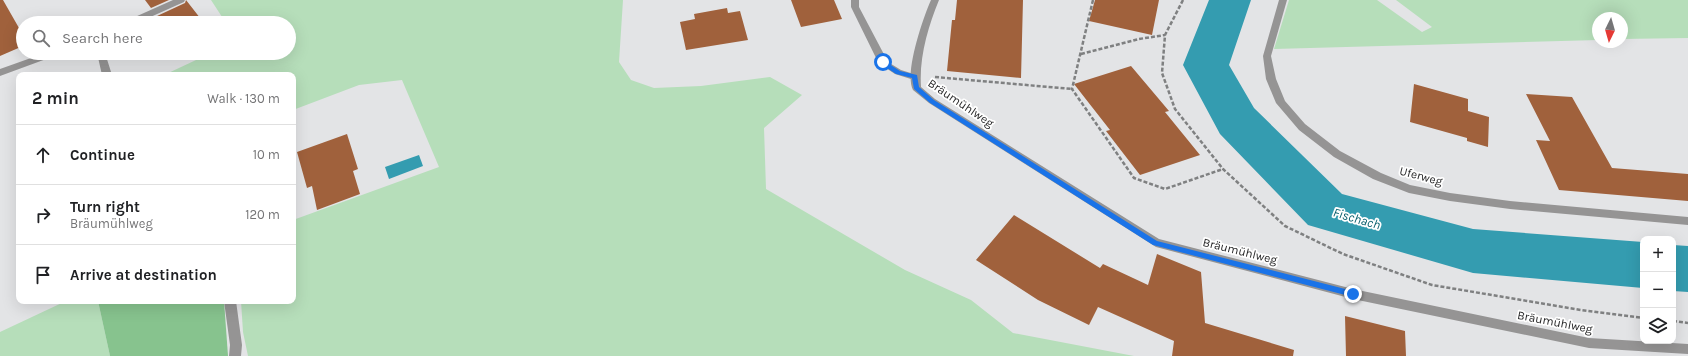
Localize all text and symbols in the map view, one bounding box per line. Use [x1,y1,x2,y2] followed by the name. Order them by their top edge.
[1592,12,1628,48] north arrow
[16,16,296,60] search box
[30,27,52,49] icon: search
[62,29,143,47] text: Search here
[874,53,892,71] route start
[925,76,997,130] street label: Bräumühlweg
[32,88,79,108] text: 2 min
[207,91,280,106] text: Walk · 130 m
[32,144,54,166] icon: ahead
[70,146,135,164] text: Continue
[253,147,280,162] text: 10 m
[1398,164,1444,189] street label: Uferweg
[70,198,140,216] text: Turn right
[32,204,54,226] icon: right
[1331,205,1382,232] water label: Fischach
[245,207,280,222] text: 120 m
[70,216,153,231] text: Bräumühlweg
[1201,235,1279,267] street label: Bräumühlweg
[1640,236,1676,344] map controls
[1640,236,1676,272] button: +
[32,264,54,286] icon: arrive
[70,266,217,284] text: Arrive at destination
[1640,272,1676,308] button: −
[1344,285,1362,303] route end
[1516,308,1594,336] street label: Bräumühlweg
[1640,308,1676,344] button: layers

